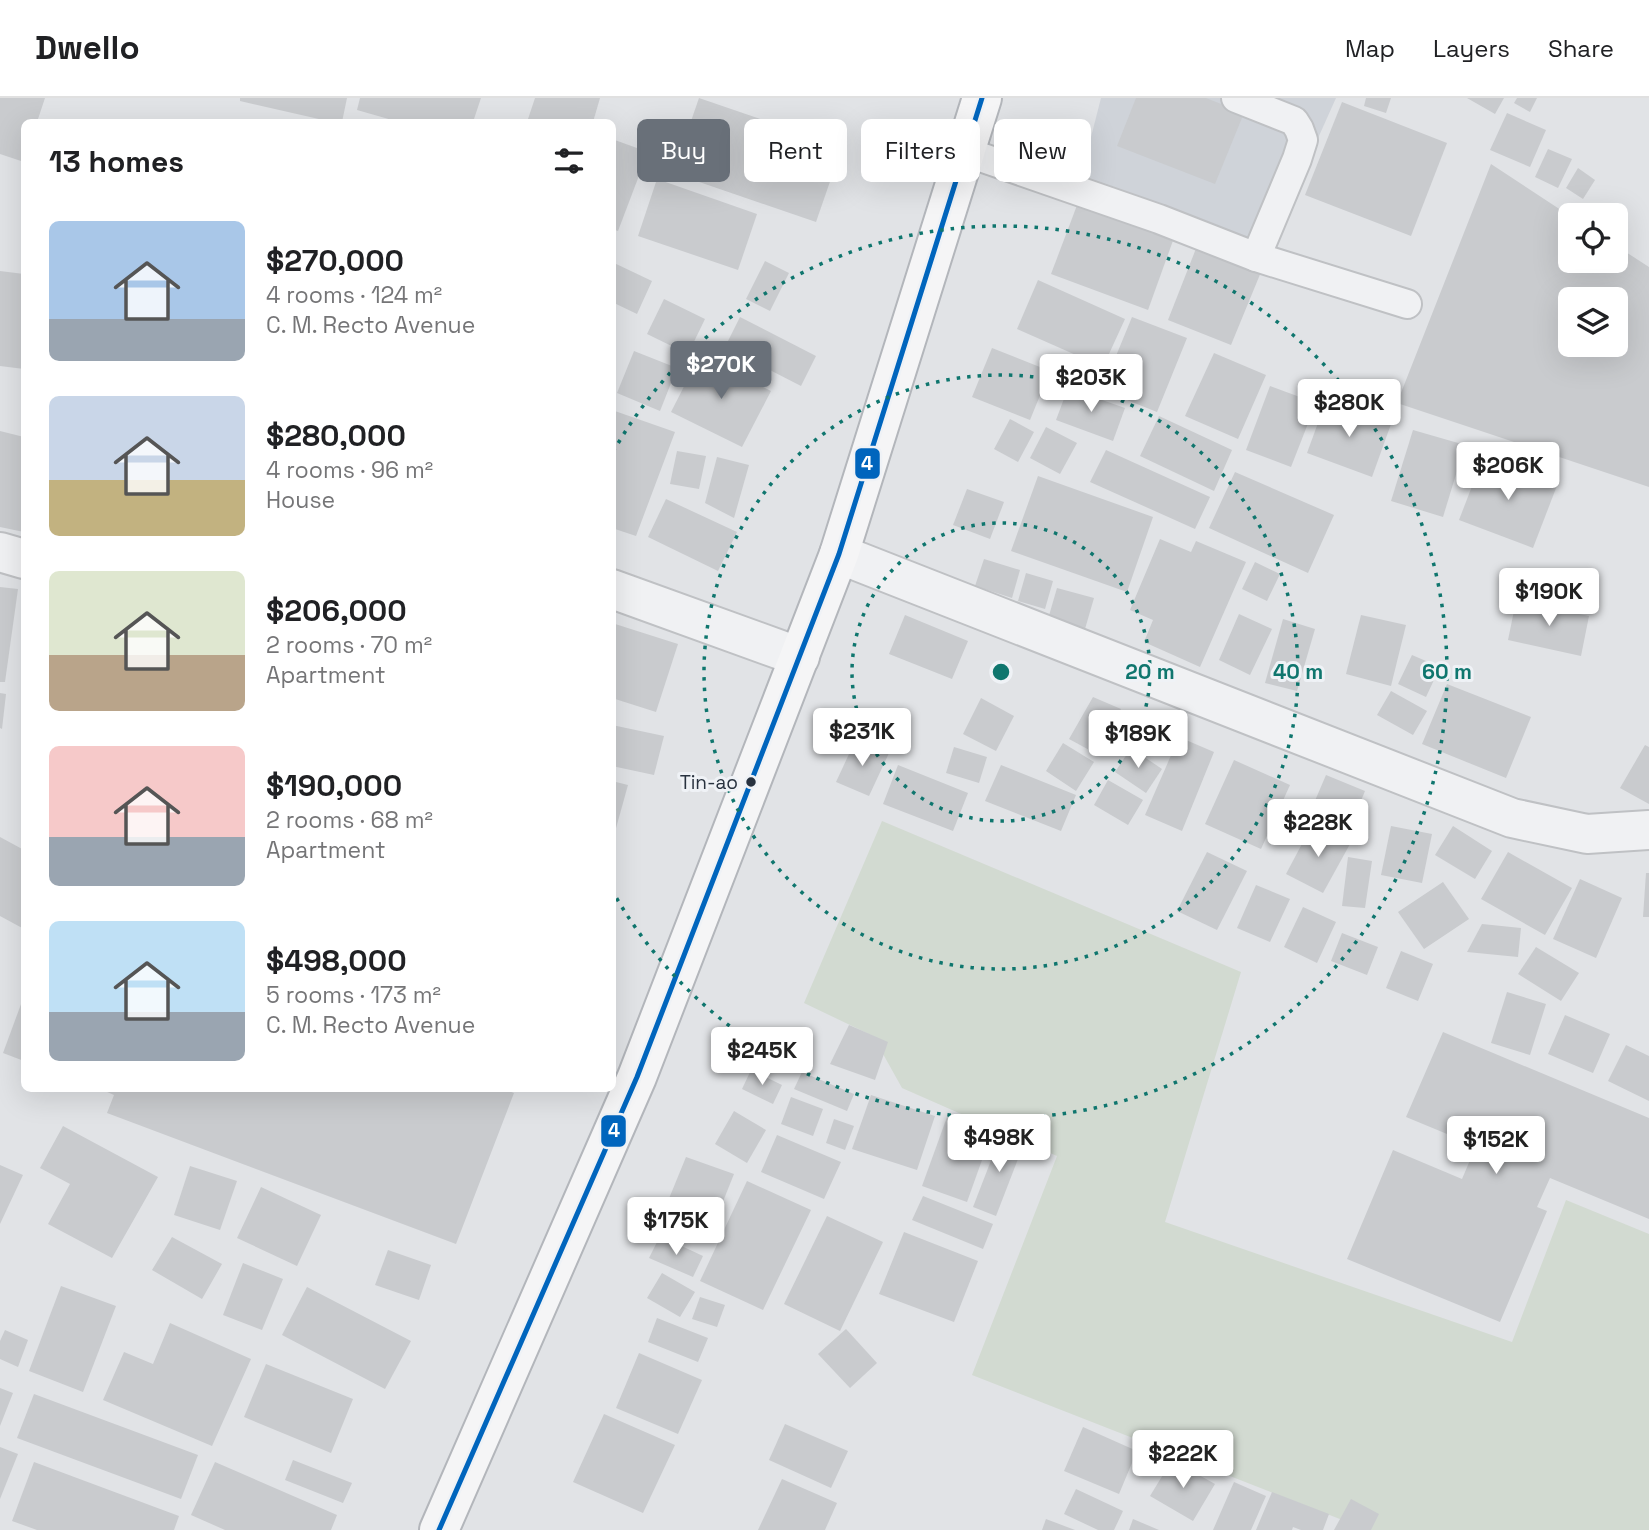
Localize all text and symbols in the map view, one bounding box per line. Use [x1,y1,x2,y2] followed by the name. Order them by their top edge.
[35,27,140,69] text: Dwello
[1345,33,1395,64] text: Map
[1433,33,1510,64] text: Layers
[1548,33,1614,64] text: Share
[637,119,730,182] chip: Buy
[744,119,847,182] chip: Rent
[861,119,980,182] chip: Filters
[994,119,1091,182] chip: New
[49,142,184,181] text: 13 homes
[550,142,588,180] icon: filters
[1558,203,1628,357] map controls
[1558,203,1628,273] button: locate
[266,241,404,280] text: $270,000
[105,249,189,333] icon: home
[266,280,442,310] text: 4 rooms · 124 m²
[1558,287,1628,357] button: layers
[266,310,475,340] text: C. M. Recto Avenue
[672,342,770,401] pin: $270K
[686,349,756,379] text: $270K
[1042,354,1140,414] pin: $203K
[1056,362,1126,392] text: $203K
[1300,380,1398,439] pin: $280K
[1314,387,1384,417] text: $280K
[266,416,406,455] text: $280,000
[105,424,189,508] icon: home
[1459,442,1557,502] pin: $206K
[854,447,881,480] line badge: 4
[1472,450,1544,480] text: $206K
[861,451,873,476] text: 4
[266,455,433,485] text: 4 rooms · 96 m²
[266,485,335,515] text: House
[1500,568,1598,628] pin: $190K
[1515,576,1583,606] text: $190K
[266,591,407,630] text: $206,000
[105,599,189,683] icon: home
[266,630,432,660] text: 2 rooms · 70 m²
[1125,658,1175,685] text: 20 m
[1273,658,1323,685] text: 40 m
[1422,658,1472,685] text: 60 m
[266,660,386,690] text: Apartment
[989,660,1013,684] centre of rings
[813,708,911,768] pin: $231K
[1089,710,1187,770] pin: $189K
[829,716,895,746] text: $231K
[1105,718,1171,748] text: $189K
[266,766,402,805] text: $190,000
[680,770,738,795] place label: Tin-ao
[105,774,189,858] icon: home
[744,775,758,789] marker: Tin-ao
[1269,800,1367,859] pin: $228K
[266,805,433,835] text: 2 rooms · 68 m²
[1283,807,1353,837] text: $228K
[266,835,386,865] text: Apartment
[266,941,407,980] text: $498,000
[105,949,189,1033] icon: home
[266,980,441,1010] text: 5 rooms · 173 m²
[266,1010,475,1040] text: C. M. Recto Avenue
[713,1028,811,1087] pin: $245K
[727,1035,797,1065] text: $245K
[600,1114,627,1148] line badge: 4
[950,1114,1048,1174] pin: $498K
[1447,1116,1545,1176] pin: $152K
[608,1118,620,1143] text: 4
[964,1122,1034,1152] text: $498K
[1463,1124,1529,1154] text: $152K
[627,1198,725,1257] pin: $175K
[643,1205,709,1235] text: $175K
[1134,1430,1232,1490] pin: $222K
[1148,1438,1218,1468] text: $222K

